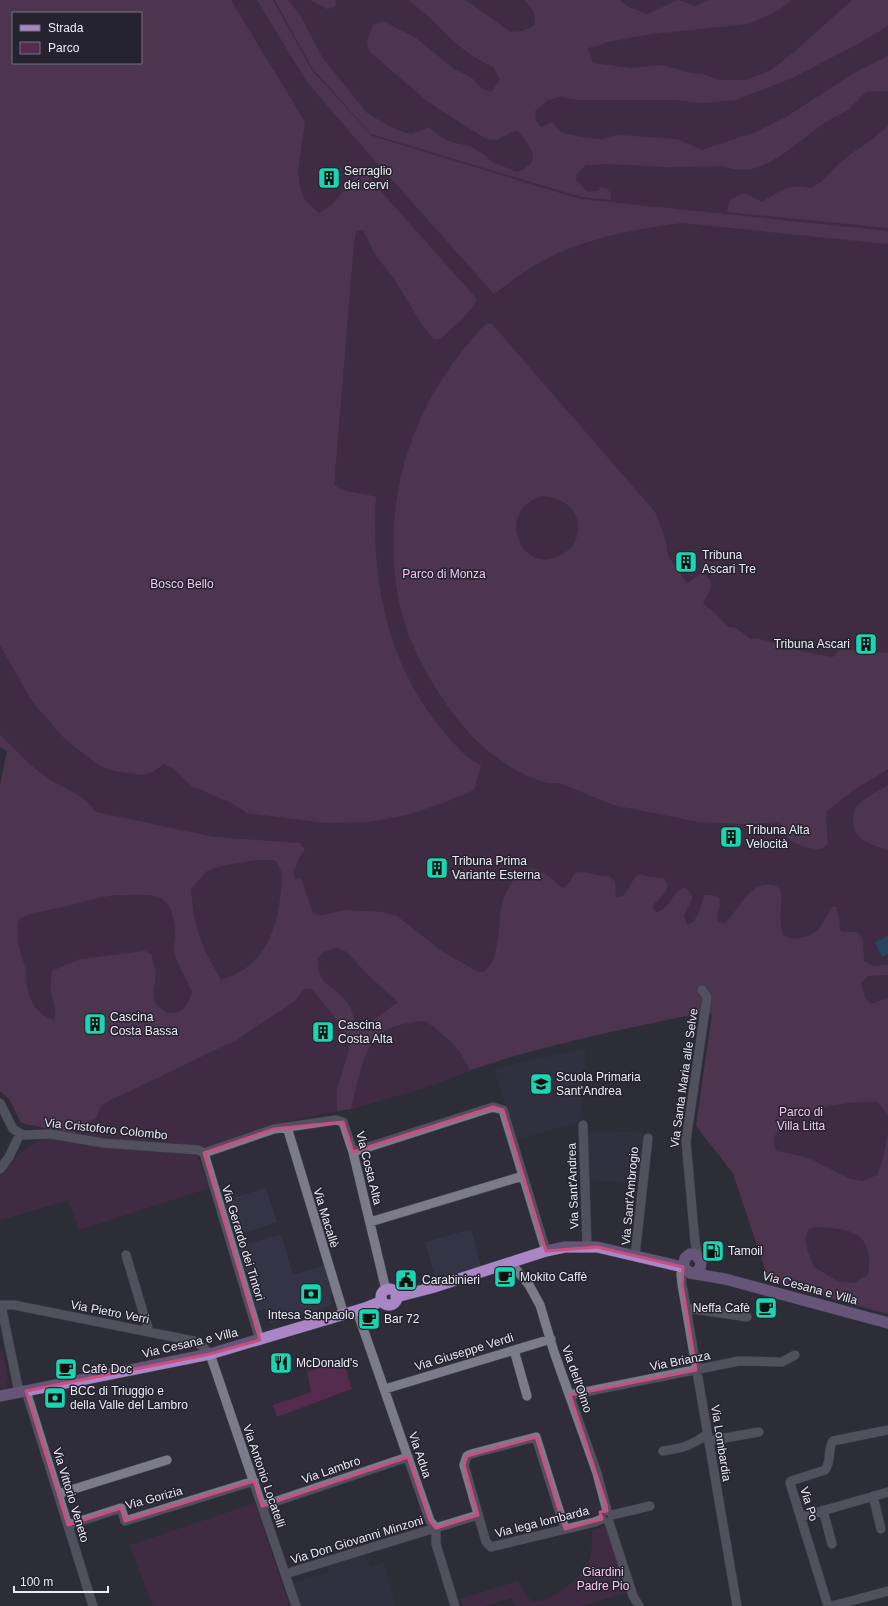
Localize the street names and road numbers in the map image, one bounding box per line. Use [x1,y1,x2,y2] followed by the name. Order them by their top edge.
[667,1007,701,1149] street label: Via Santa Maria alle Selve
[44,1116,169,1142] street label: Via Cristoforo Colombo
[353,1130,385,1206] street label: Via Costa Alta
[564,1142,581,1229] street label: Via Sant'Andrea
[619,1146,641,1246] street label: Via Sant'Ambrogio
[219,1184,267,1302] street label: Via Gerardo dei Tintori
[310,1186,342,1250] street label: Via Macallè
[761,1269,859,1307] street label: Via Cesana e Villa
[69,1298,151,1326] street label: Via Pietro Verri
[141,1325,239,1361] street label: Via Cesana e Villa
[413,1330,515,1374] street label: Via Giuseppe Verdi
[559,1344,595,1415] street label: Via dell'Olmo
[649,1348,712,1374] street label: Via Brianza
[708,1404,734,1483] street label: Via Lombardia
[240,1423,288,1529] street label: Via Antonio Locatelli
[406,1430,435,1480] street label: Via Adua
[50,1446,92,1544] street label: Via Vittorio Veneto
[300,1453,362,1487] street label: Via Lambro
[124,1484,184,1512] street label: Via Gorizia
[797,1485,821,1523] street label: Via Po
[493,1503,591,1540] street label: Via lega lombarda
[289,1513,425,1567] street label: Via Don Giovanni Minzoni

